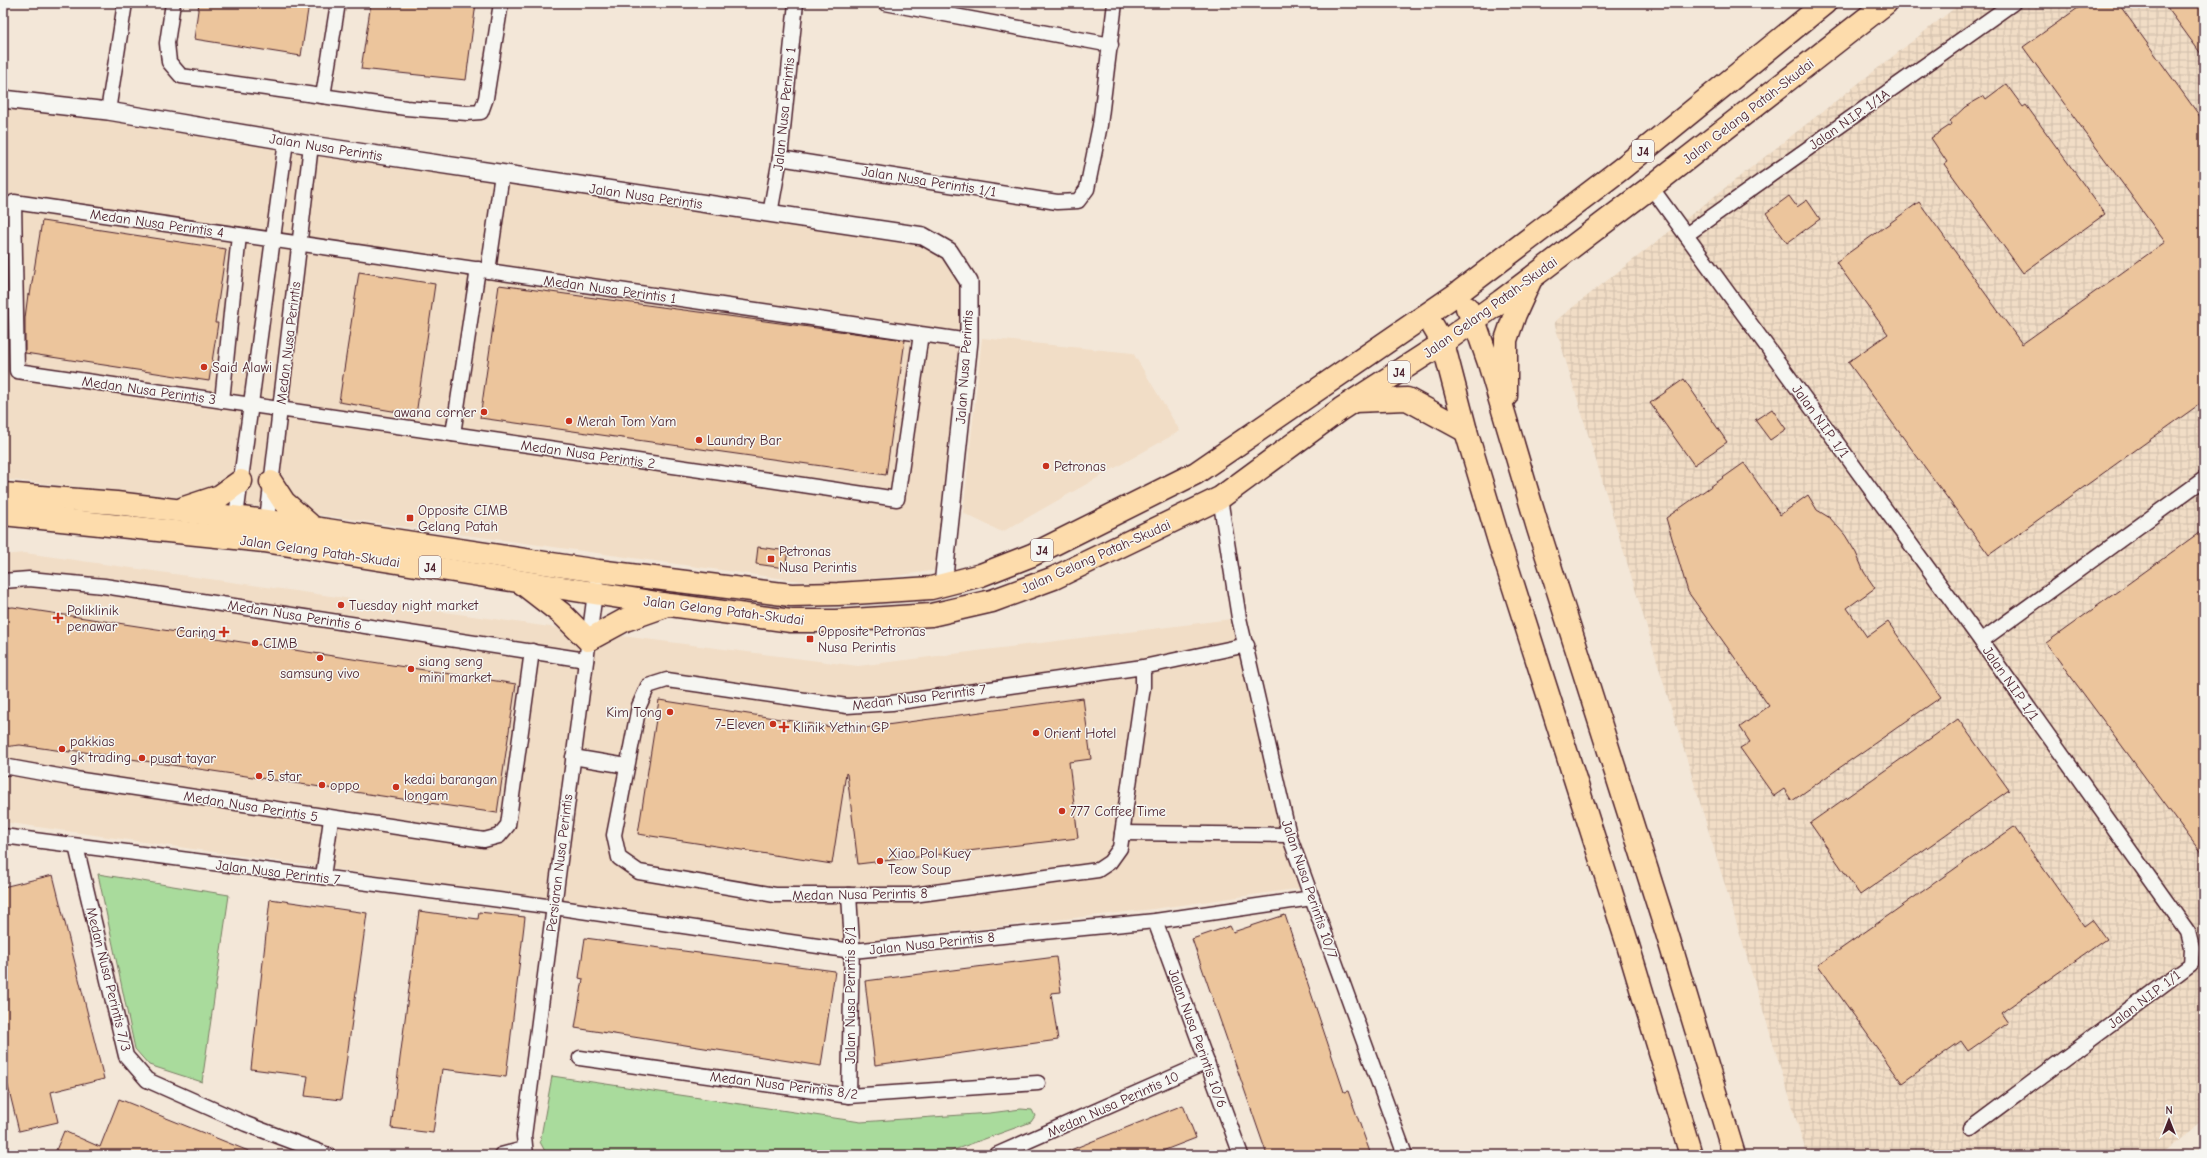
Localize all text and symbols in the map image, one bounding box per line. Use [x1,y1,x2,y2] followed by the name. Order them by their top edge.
[770,46,799,172] street label: Jalan Nusa Perintis 1
[1679,55,1817,168] street label: Jalan Gelang Patah-Skudai
[1806,85,1893,153] street label: Jalan N.I.P. 1/1A
[268,130,384,165] street label: Jalan Nusa Perintis
[1632,140,1654,162] road number: J4
[860,162,997,201] street label: Jalan Nusa Perintis 1/1
[588,180,704,213] street label: Jalan Nusa Perintis
[89,206,225,241] street label: Medan Nusa Perintis 4
[1420,253,1561,362] street label: Jalan Gelang Patah-Skudai
[542,272,677,307] street label: Medan Nusa Perintis 1
[273,281,304,405] street label: Medan Nusa Perintis
[952,309,977,425] street label: Jalan Nusa Perintis
[212,359,272,376] place label: Said Alawi
[1388,361,1410,383] road number: J4
[199,362,209,372] marker: Said Alawi
[81,373,217,408] street label: Medan Nusa Perintis 3
[1788,381,1853,461] street label: Jalan N.I.P. 1/1
[394,404,476,421] place label: awana corner
[479,407,489,417] marker: awana corner
[577,413,676,430] place label: Merah Tom Yam
[564,416,574,426] marker: Merah Tom Yam
[707,432,782,449] place label: Laundry Bar
[694,435,704,445] marker: Laundry Bar
[520,437,656,472] street label: Medan Nusa Perintis 2
[1054,458,1106,475] place label: Petronas
[1041,461,1051,471] marker: Petronas
[418,502,508,535] place label: Opposite CIMB Gelang Patah
[405,513,415,523] marker: Opposite CIMB Gelang Patah
[1019,516,1173,597] street label: Jalan Gelang Patah-Skudai
[239,532,401,571] street label: Jalan Gelang Patah-Skudai
[1031,539,1053,561] road number: J4
[779,543,857,576] place label: Petronas Nusa Perintis
[766,554,776,564] marker: Petronas Nusa Perintis
[419,556,441,578] road number: J4
[643,592,805,629] street label: Jalan Gelang Patah-Skudai
[226,596,363,635] street label: Medan Nusa Perintis 6
[349,597,479,614] place label: Tuesday night market
[336,600,346,610] marker: Tuesday night market
[67,602,119,635] place label: Poliklinik penawar
[52,612,64,624] marker: Poliklinik penawar
[818,623,925,656] place label: Opposite Petronas Nusa Perintis
[176,624,216,641] place label: Caring
[219,627,229,637] marker: Caring
[805,634,815,644] marker: Opposite Petronas Nusa Perintis
[263,635,298,652] place label: CIMB
[250,638,260,648] marker: CIMB
[1979,643,2042,723] street label: Jalan N.I.P. 1/1
[315,653,325,663] marker: samsung vivo
[419,653,492,686] place label: siang seng mini market
[406,664,416,674] marker: siang seng mini market
[280,665,360,682] place label: samsung vivo
[851,681,987,714] street label: Medan Nusa Perintis 7
[606,704,662,721] place label: Kim Tong
[665,707,675,717] marker: Kim Tong
[715,716,765,733] place label: 7-Eleven
[768,719,778,729] marker: 7-Eleven
[793,719,889,736] place label: Klinik Yethin GP
[778,721,790,733] marker: Klinik Yethin GP
[1044,725,1116,742] place label: Orient Hotel
[1031,728,1041,738] marker: Orient Hotel
[70,733,131,766] place label: pakkias gk trading
[57,744,67,754] marker: pakkias gk trading
[150,750,216,767] place label: pusat tayar
[137,753,147,763] marker: pusat tayar
[267,768,302,785] place label: 5 star
[254,771,264,781] marker: 5 star
[404,771,497,804] place label: kedai barangan longam
[330,777,360,794] place label: oppo
[317,780,327,790] marker: oppo
[391,782,401,792] marker: kedai barangan longam
[182,787,319,826] street label: Medan Nusa Perintis 5
[543,793,576,933] street label: Persiaran Nusa Perintis
[1070,803,1166,820] place label: 777 Coffee Time
[1057,806,1067,816] marker: 777 Coffee Time
[1278,818,1341,961] street label: Jalan Nusa Perintis 10/7
[888,845,971,878] place label: Xiao Pol Kuey Teow Soup
[215,856,342,889] street label: Jalan Nusa Perintis 7
[875,856,885,866] marker: Xiao Pol Kuey Teow Soup
[792,885,928,904] street label: Medan Nusa Perintis 8
[82,905,135,1053] street label: Medan Nusa Perintis 7/3
[842,926,859,1064] street label: Jalan Nusa Perintis 8/1
[869,928,996,959] street label: Jalan Nusa Perintis 8
[1164,966,1231,1110] street label: Jalan Nusa Perintis 10/6
[2105,967,2184,1032] street label: Jalan N.I.P. 1/1
[709,1068,859,1103] street label: Medan Nusa Perintis 8/2
[1045,1068,1182,1141] street label: Medan Nusa Perintis 10
[2149,1100,2189,1140] north arrow
[2165,1104,2173,1117] text: N

